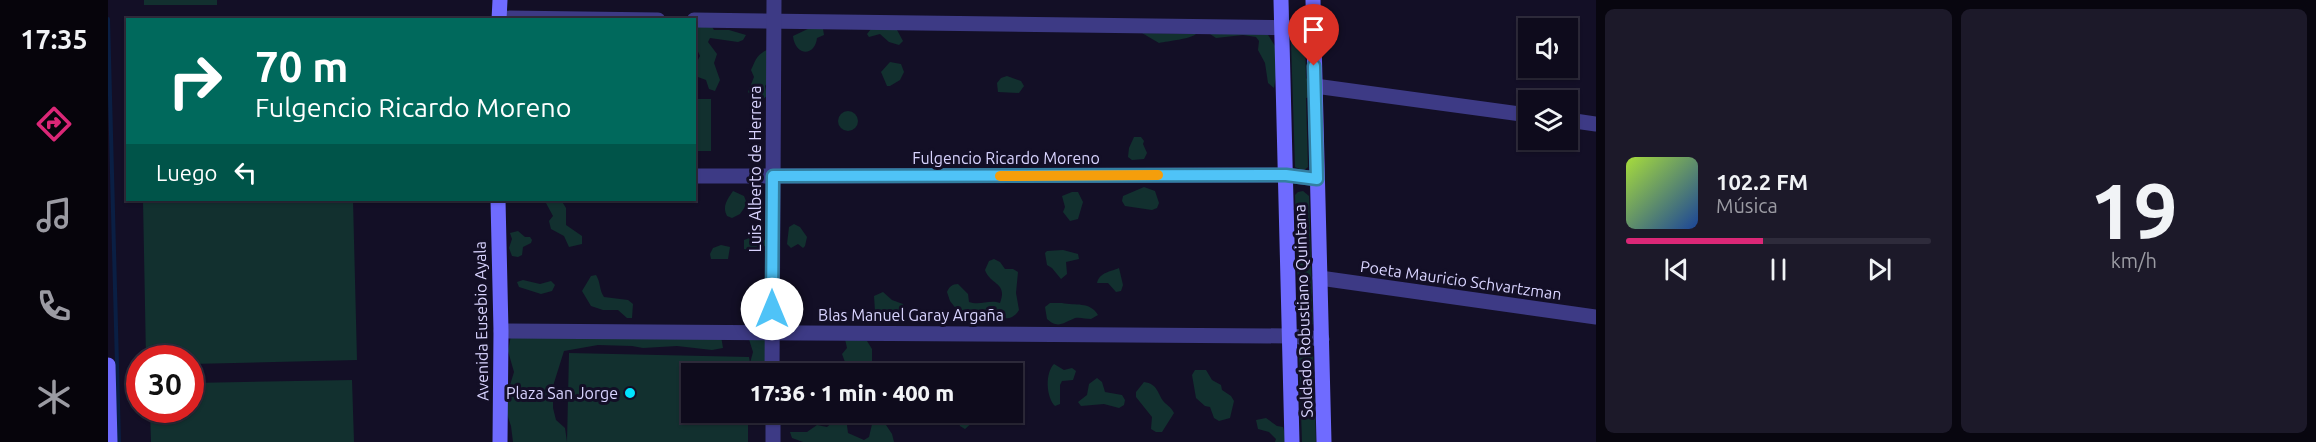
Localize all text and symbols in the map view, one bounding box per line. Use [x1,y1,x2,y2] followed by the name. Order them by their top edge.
[1288,4,1339,66] pin
[1297,13,1330,46] icon: arrive
[1518,18,1578,150] map controls
[1518,18,1578,78] button: sound
[20,24,88,54] text: 17:35
[156,42,234,120] icon: right
[255,43,349,90] text: 70 m
[746,86,764,252] street label: Luis Alberto de Herrera
[1518,90,1578,150] button: layers
[255,92,572,122] text: Fulgencio Ricardo Moreno
[33,103,75,145] icon: directions
[912,149,1100,167] street label: Fulgencio Ricardo Moreno
[229,156,262,189] icon: left
[156,160,217,185] text: Luego
[2090,166,2178,254] text: 19
[1716,169,1808,194] text: 102.2 FM
[33,194,75,236] icon: music
[1716,194,1778,217] text: Música
[1290,204,1316,418] street label: Soldado Robustiano Quintana
[471,241,491,401] street label: Avenida Eusebio Ayala
[2111,249,2157,272] text: km/h
[1660,253,1693,286] icon: previous
[1762,253,1795,286] icon: pause
[1863,253,1896,286] icon: next
[1359,257,1563,303] street label: Poeta Mauricio Schvartzman
[740,277,804,341] position arrow
[33,285,75,327] icon: phone
[818,306,1004,324] street label: Blas Manuel Garay Argaña
[126,345,204,423] speed limit sign: 30
[33,376,75,418] icon: climate
[750,380,954,405] text: 17:36 · 1 min · 400 m
[506,384,618,402] place label: Plaza San Jorge
[623,386,637,400] marker: Plaza San Jorge

